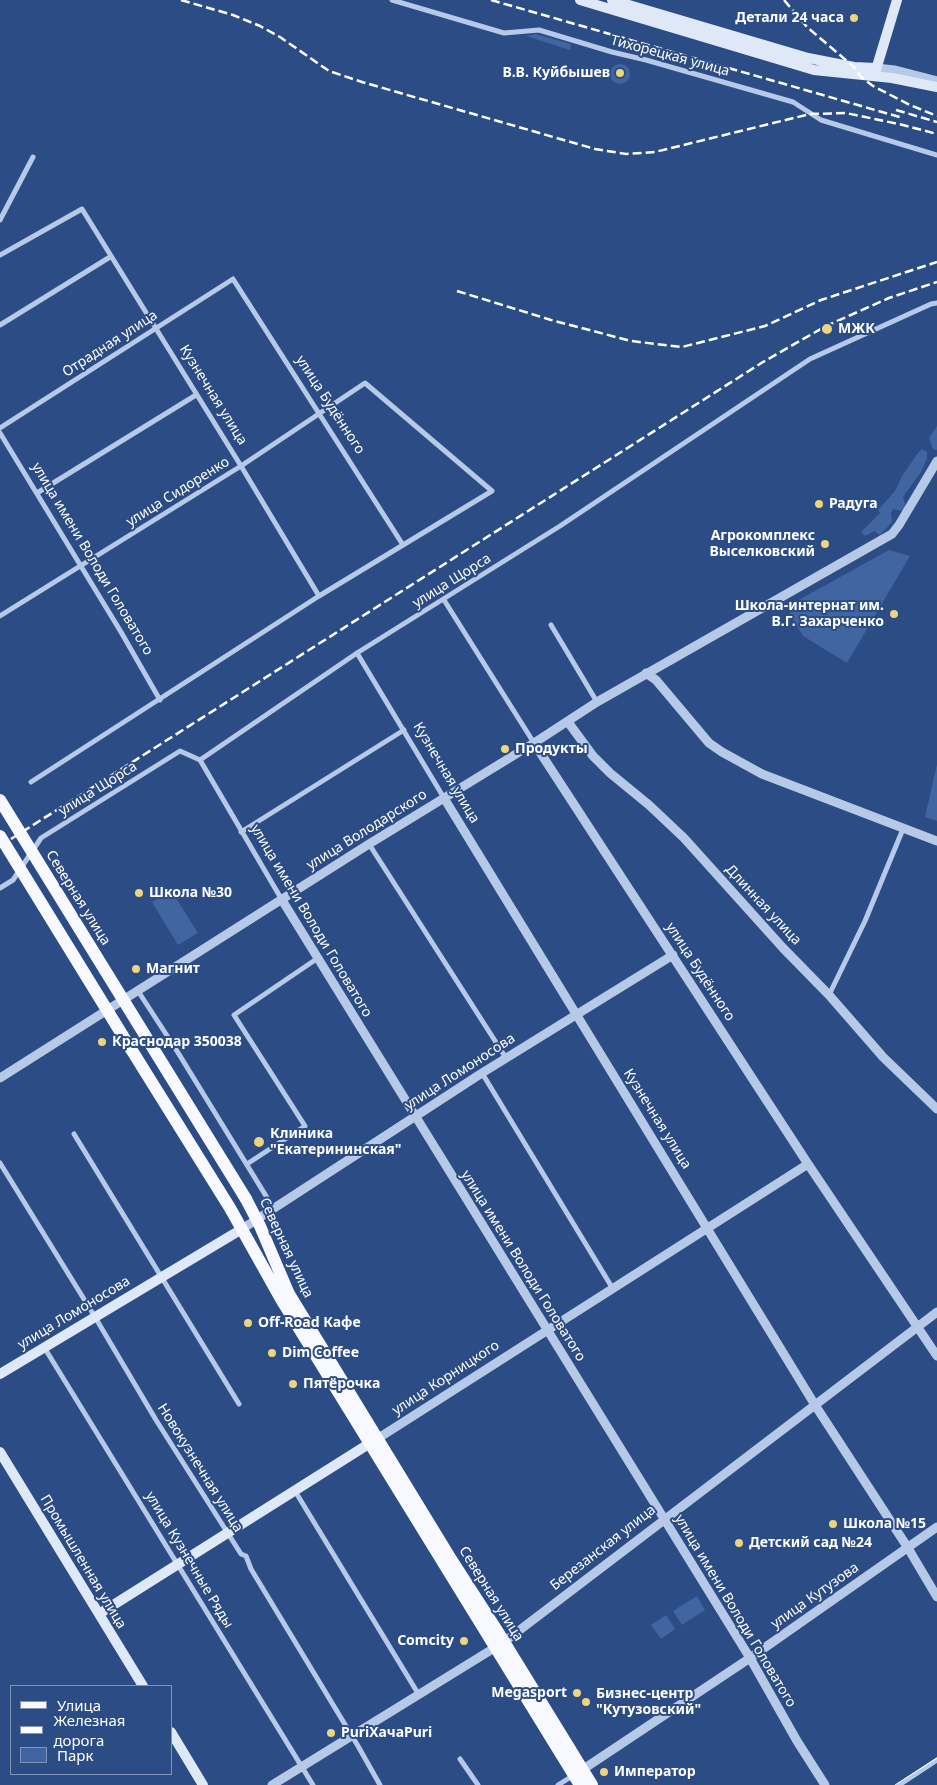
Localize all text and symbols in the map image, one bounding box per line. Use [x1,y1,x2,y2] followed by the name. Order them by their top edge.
[735,10,844,26] place label: Детали 24 часа
[848,12,860,24] marker: Детали 24 часа
[609,32,731,80] street label: Тихорецкая улица
[502,65,610,81] place label: В.В. Куйбышев
[614,67,626,79] marker: В.В. Куйбышев
[59,307,161,381] street label: Отрадная улица
[838,321,875,337] place label: МЖК
[820,322,834,336] marker: МЖК
[175,342,251,448] street label: Кузнечная улица
[292,353,368,457] street label: улица Будённого
[123,454,233,530] street label: улица Сидоренко
[28,460,156,658] street label: улица имени Володи Головатого
[829,496,878,512] place label: Радуга
[813,498,825,510] marker: Радуга
[709,528,815,560] place label: Агрокомплекс Выселковский
[819,538,831,550] marker: Агрокомплекс Выселковский
[410,550,494,612] street label: улица Щорса
[735,598,884,630] place label: Школа-интернат им. В.Г. Захарченко
[888,608,900,620] marker: Школа-интернат им. В.Г. Захарченко
[409,719,483,827] street label: Кузнечная улица
[515,741,588,757] place label: Продукты
[499,743,511,755] marker: Продукты
[56,758,140,820] street label: улица Щорса
[304,786,430,874] street label: улица Володарского
[247,822,375,1020] street label: улица имени Володи Головатого
[42,848,114,948] street label: Северная улица
[721,861,805,949] street label: Длинная улица
[149,885,232,901] place label: Школа №30
[133,887,145,899] marker: Школа №30
[662,920,738,1024] street label: улица Будённого
[146,961,200,977] place label: Магнит
[130,963,142,975] marker: Магнит
[402,1030,518,1114] street label: улица Ломоносова
[112,1034,242,1050] place label: Краснодар 350038
[96,1036,108,1048] marker: Краснодар 350038
[619,1066,695,1172] street label: Кузнечная улица
[270,1126,402,1158] place label: Клиника "Екатерининская"
[252,1135,266,1149] marker: Клиника "Екатерининская"
[457,1167,589,1365] street label: улица имени Володи Головатого
[255,1195,317,1301] street label: Северная улица
[15,1273,133,1353] street label: улица Ломоносова
[258,1315,361,1331] place label: Off-Road Кафе
[242,1317,254,1329] marker: Off-Road Кафе
[389,1337,503,1419] street label: улица Корницкого
[282,1345,359,1361] place label: Dim Coffee
[266,1347,278,1359] marker: Dim Coffee
[303,1376,380,1392] place label: Пятёрочка
[287,1378,299,1390] marker: Пятёрочка
[154,1401,246,1535] street label: Новокузнечная улица
[142,1489,236,1631] street label: улица Кузнечные Ряды
[36,1492,130,1632] street label: Промышленная улица
[547,1502,659,1594] street label: Березанская улица
[671,1512,799,1710] street label: улица имени Володи Головатого
[843,1516,926,1532] place label: Школа №15
[827,1518,839,1530] marker: Школа №15
[749,1535,872,1551] place label: Детский сад №24
[733,1537,745,1549] marker: Детский сад №24
[455,1544,527,1644] street label: Северная улица
[768,1559,862,1633] street label: улица Кутузова
[397,1633,454,1649] place label: Comcity
[458,1635,470,1647] marker: Comcity
[10,1685,172,1775] legend
[491,1685,567,1701] place label: Megasport
[596,1686,701,1718] place label: Бизнес-центр "Кутузовский"
[571,1687,583,1699] marker: Megasport
[57,1695,101,1715] text: Улица
[580,1696,592,1708] marker: Бизнес-центр "Кутузовский"
[53,1710,126,1750] text: Железная дорога
[341,1725,432,1741] place label: PuriХачаPuri
[325,1727,337,1739] marker: PuriХачаPuri
[57,1745,93,1765] text: Парк
[614,1764,696,1780] place label: Император
[598,1766,610,1778] marker: Император

